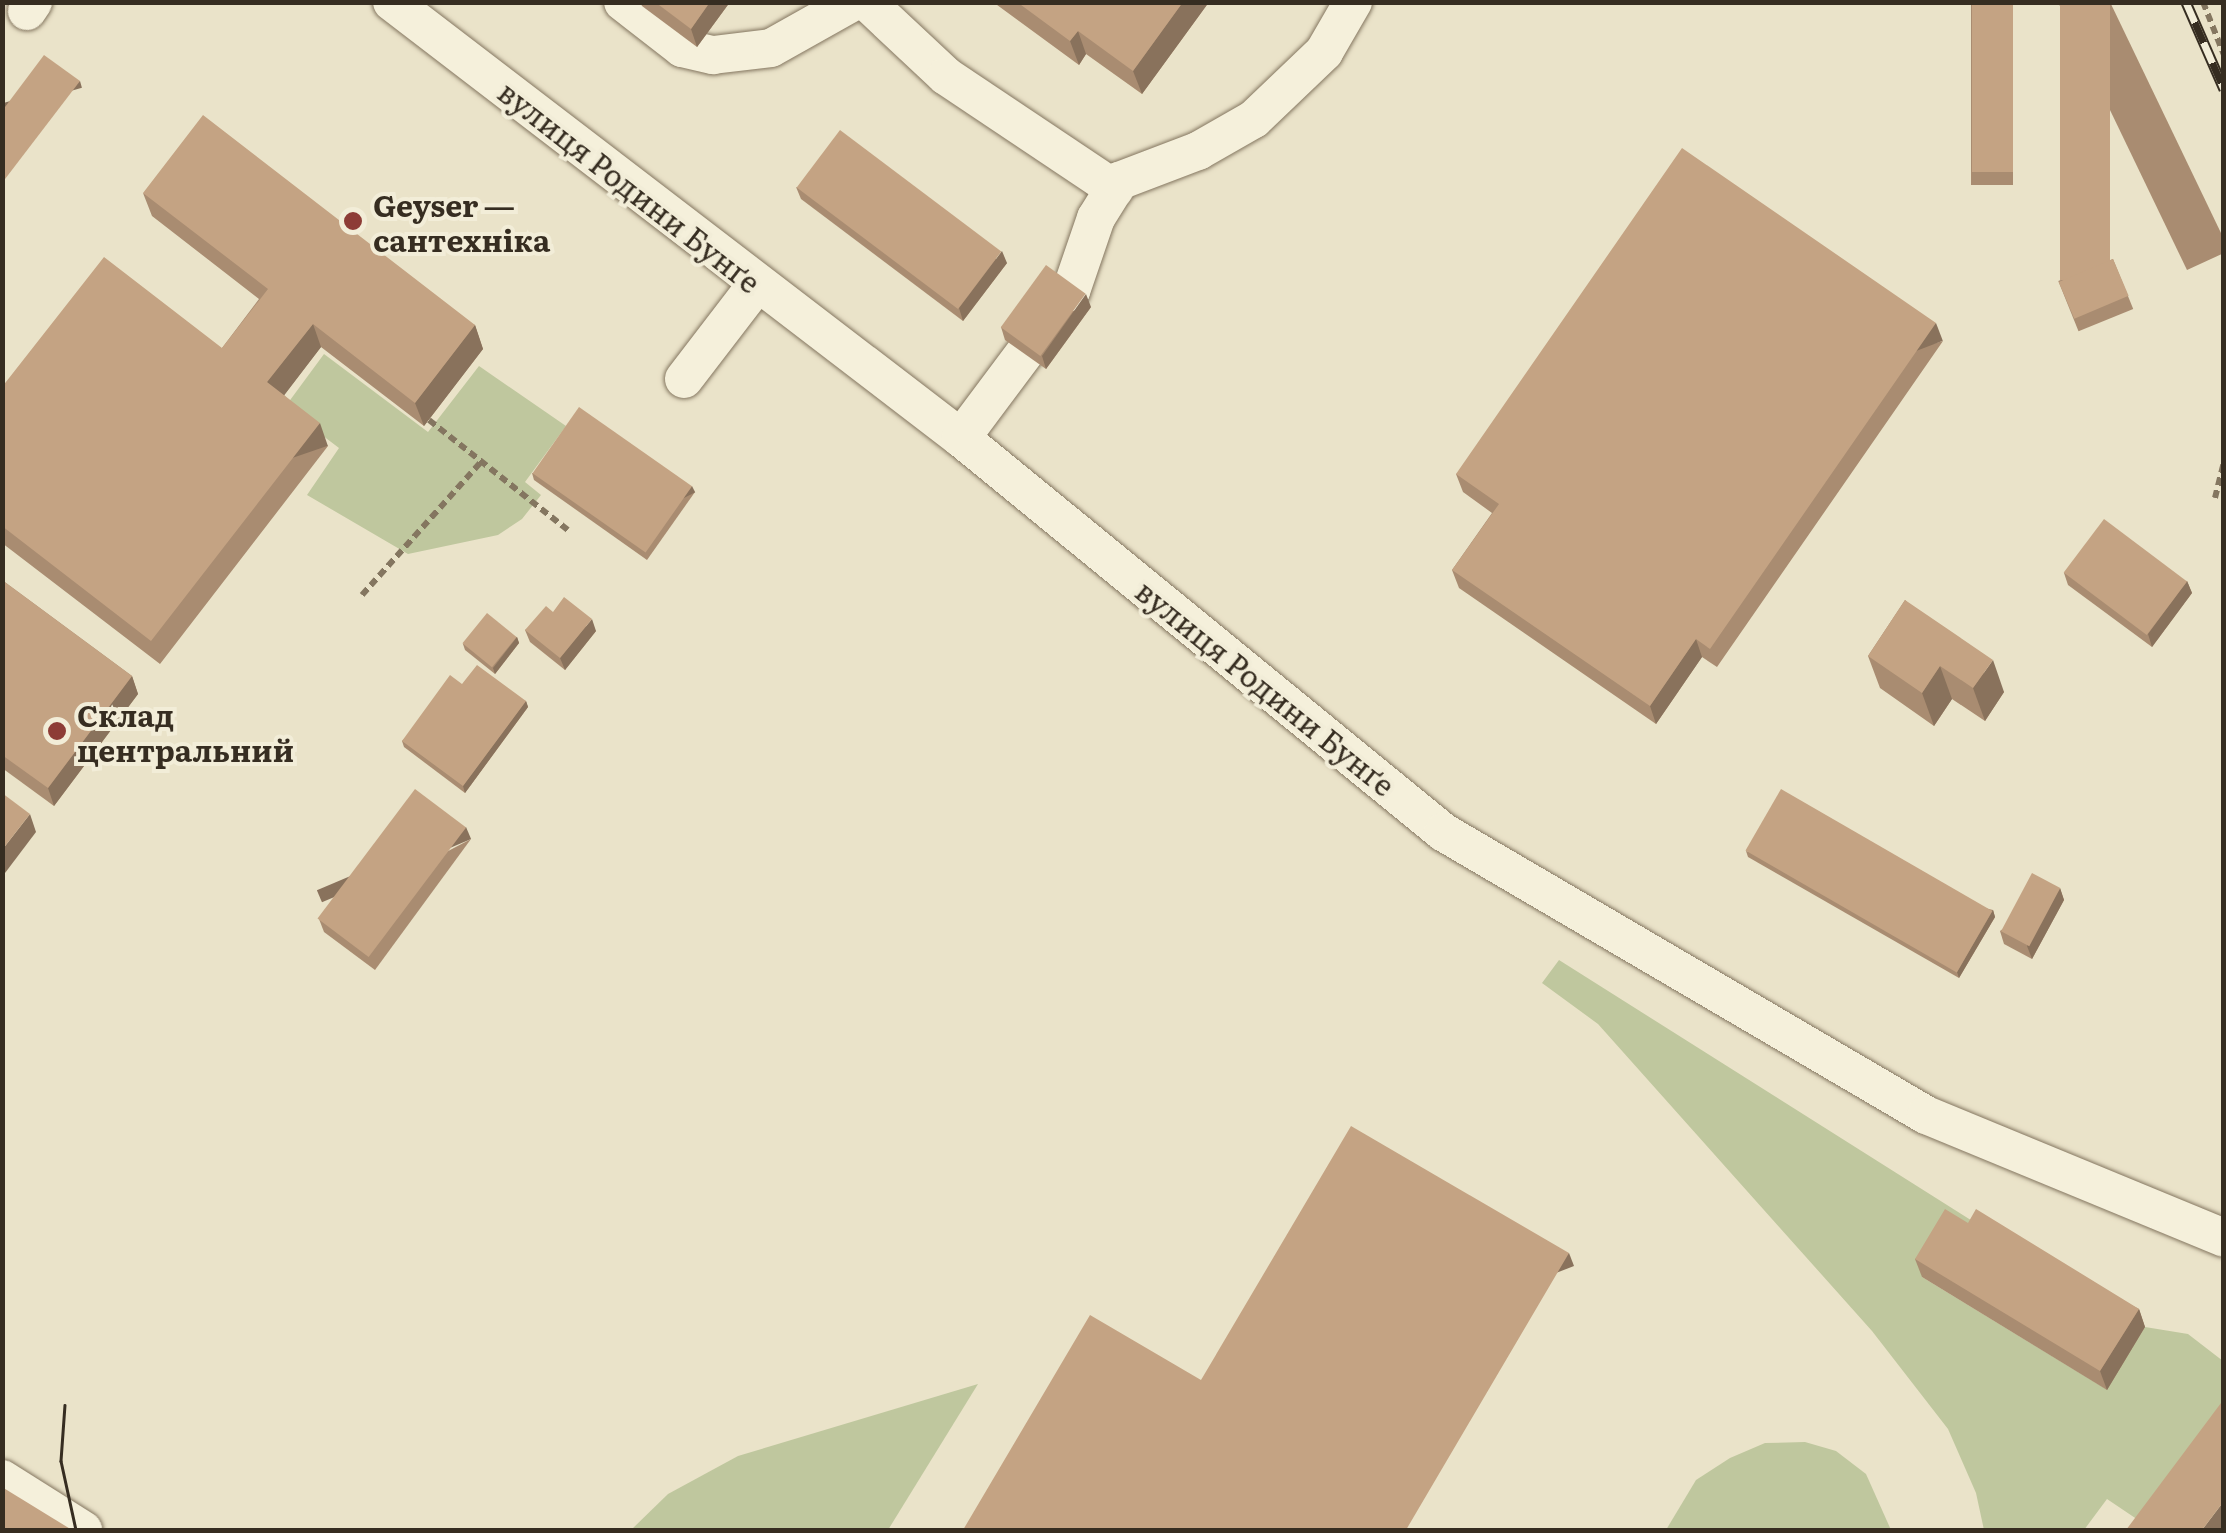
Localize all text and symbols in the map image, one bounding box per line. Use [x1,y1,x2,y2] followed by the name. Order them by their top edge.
[492,73,768,299] street label: вулиця Родини Бунґе
[373,186,550,256] place label: Geyser — сантехніка
[342,210,364,232] marker: Geyser — сантехніка
[1129,572,1403,802] street label: вулиця Родини Бунґе
[77,696,294,766] place label: Склад центральний
[46,720,68,742] marker: Склад центральний

